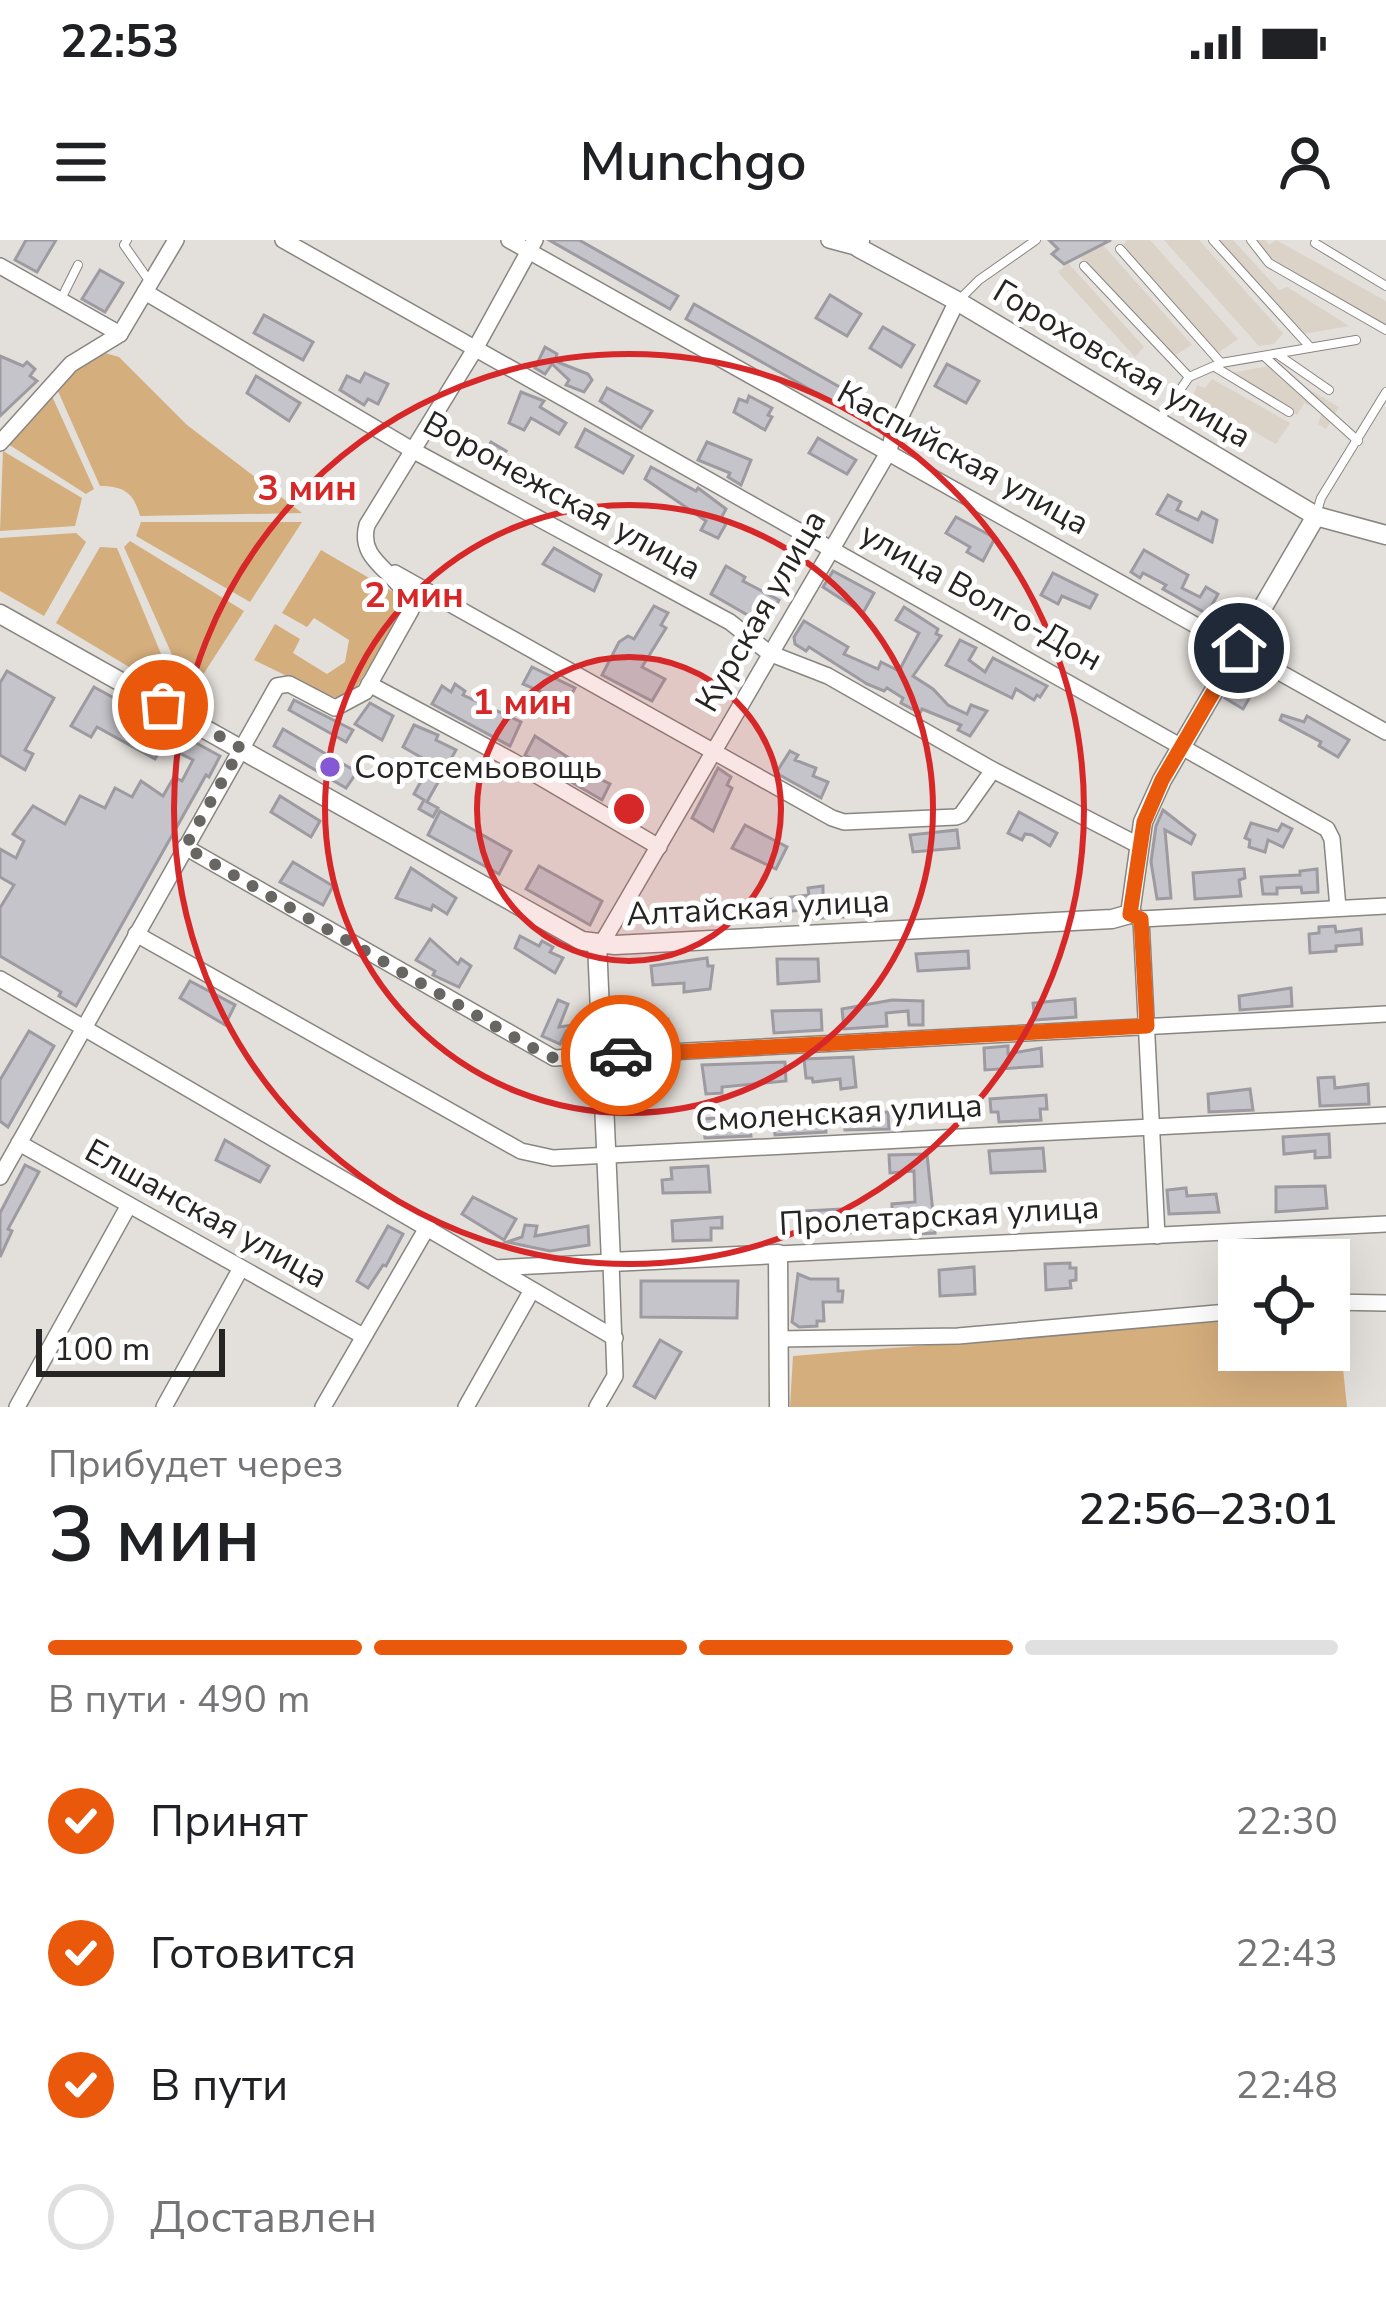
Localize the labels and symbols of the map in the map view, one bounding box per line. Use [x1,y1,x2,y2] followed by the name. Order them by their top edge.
[985,269,1259,459] street label: Гороховская улица
[829,370,1097,546] street label: Каспийская улица
[415,401,709,591] street label: Воронежская улица
[257,464,357,513] text: 3 мин
[685,502,837,720] street label: Курская улица
[852,512,1110,682] street label: улица Волго-Дон
[364,571,464,620] text: 2 мин
[1188,597,1290,699] pin
[112,654,214,756] pin
[472,678,572,727] text: 1 мин
[354,745,602,790] place label: Сортсемьовощь
[317,754,343,780] marker: Сортсемьовощь
[608,788,650,830] centre of rings
[625,879,891,937] street label: Алтайская улица
[561,995,681,1115] courier
[694,1083,984,1143] street label: Смоленская улица
[77,1129,335,1299] street label: Елшанская улица
[778,1185,1100,1247] street label: Пролетарская улица
[36,1323,225,1376] scale bar

